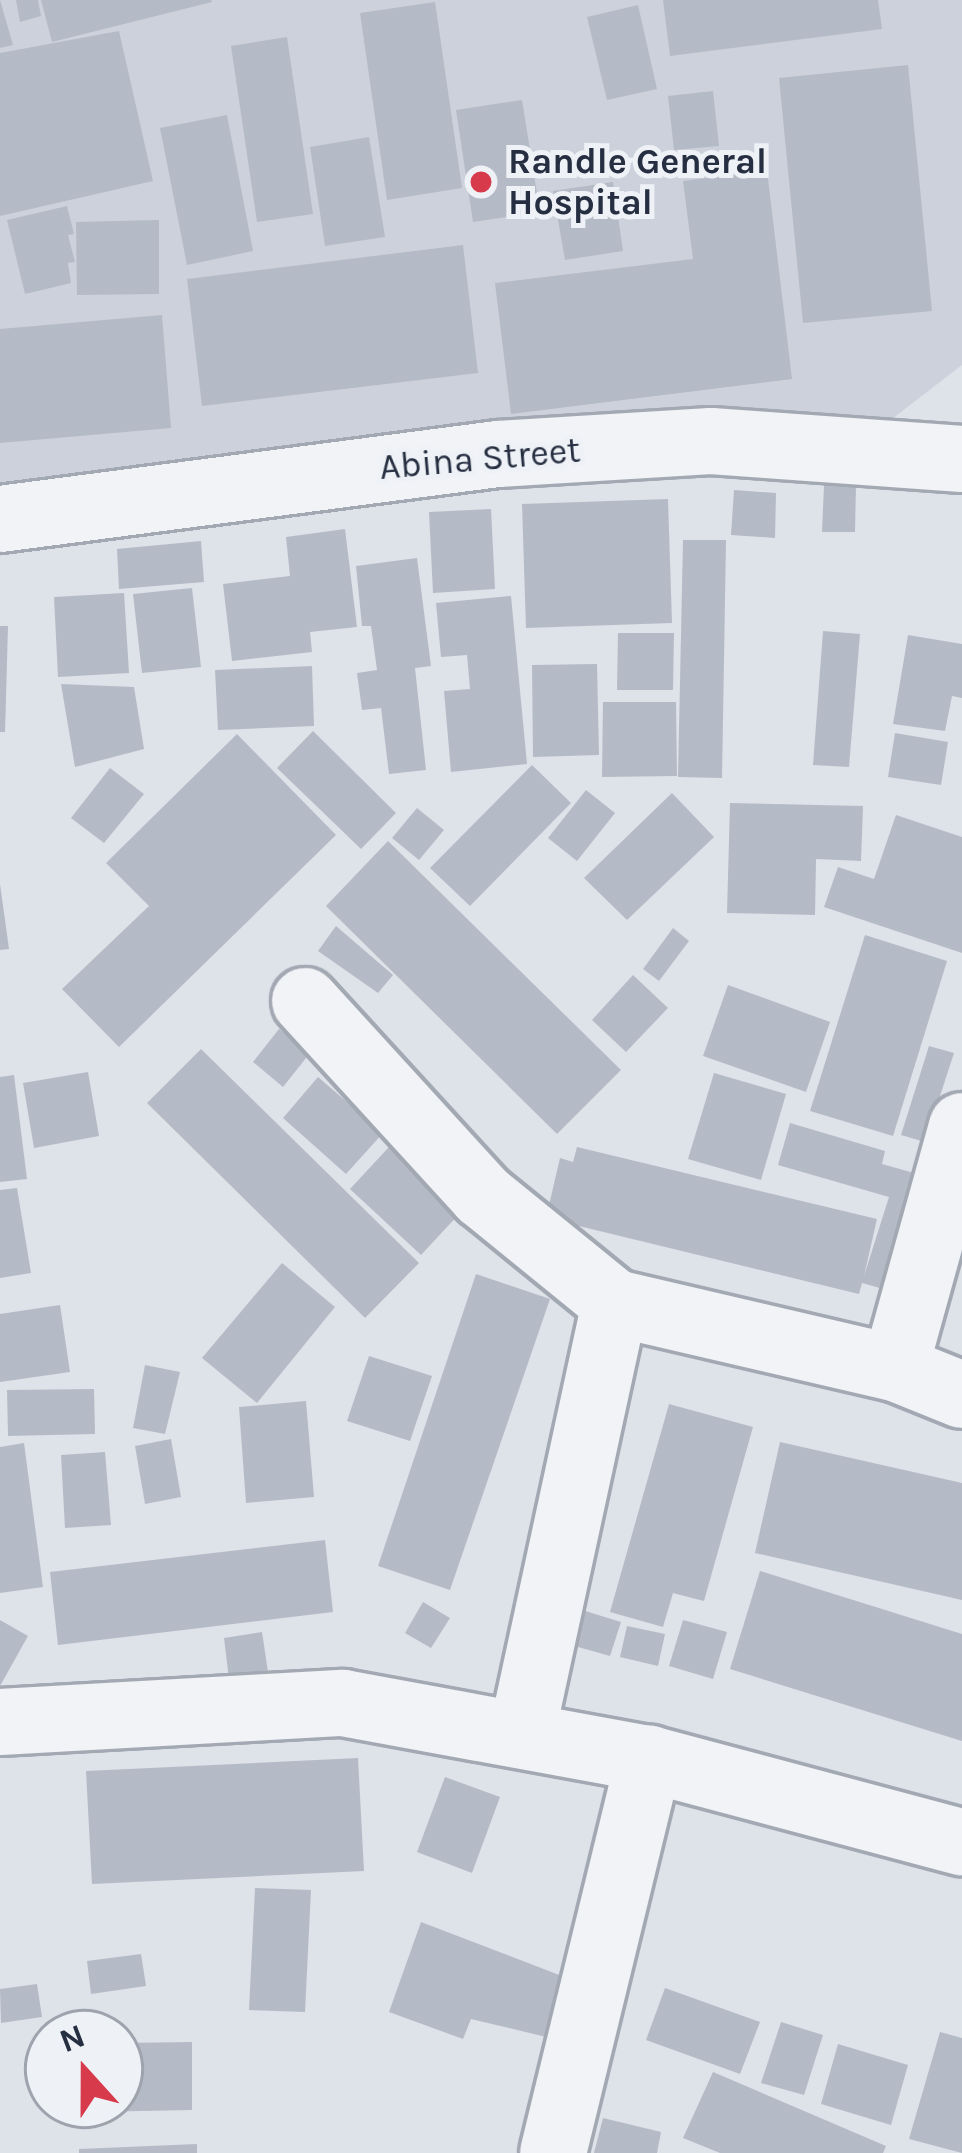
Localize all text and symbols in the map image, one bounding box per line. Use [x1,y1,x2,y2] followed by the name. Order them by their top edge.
[508,139,767,224] place label: Randle General Hospital
[465,166,497,198] marker: Randle General Hospital
[378,429,582,489] street label: Abina Street
[24,2009,144,2129] north arrow
[54,2016,90,2060] text: N

